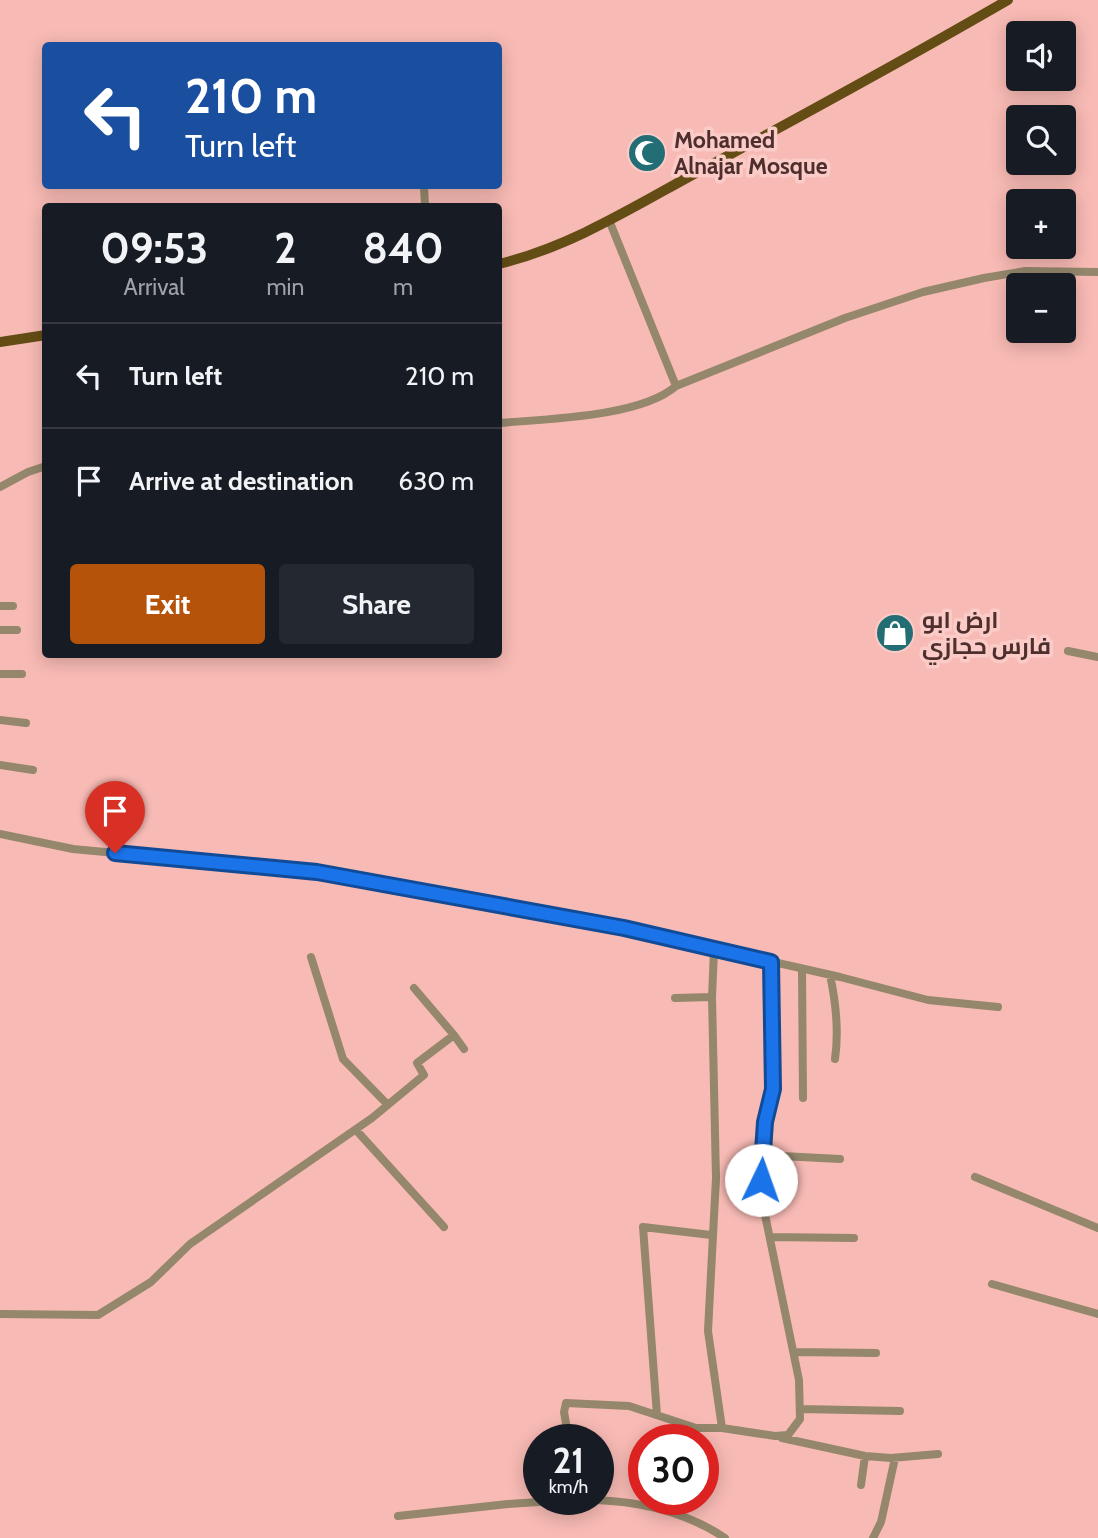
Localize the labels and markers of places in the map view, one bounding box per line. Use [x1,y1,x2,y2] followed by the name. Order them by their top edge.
[674,126,828,180] place label: Mohamed Alnajar Mosque
[626,132,668,174] mosque icon: Mohamed Alnajar Mosque
[922,606,1051,665] place label: ارض ابو فارس حجازي
[874,612,916,654] shop icon: ارض ابو فارس حجازي
[85,781,145,853] pin

